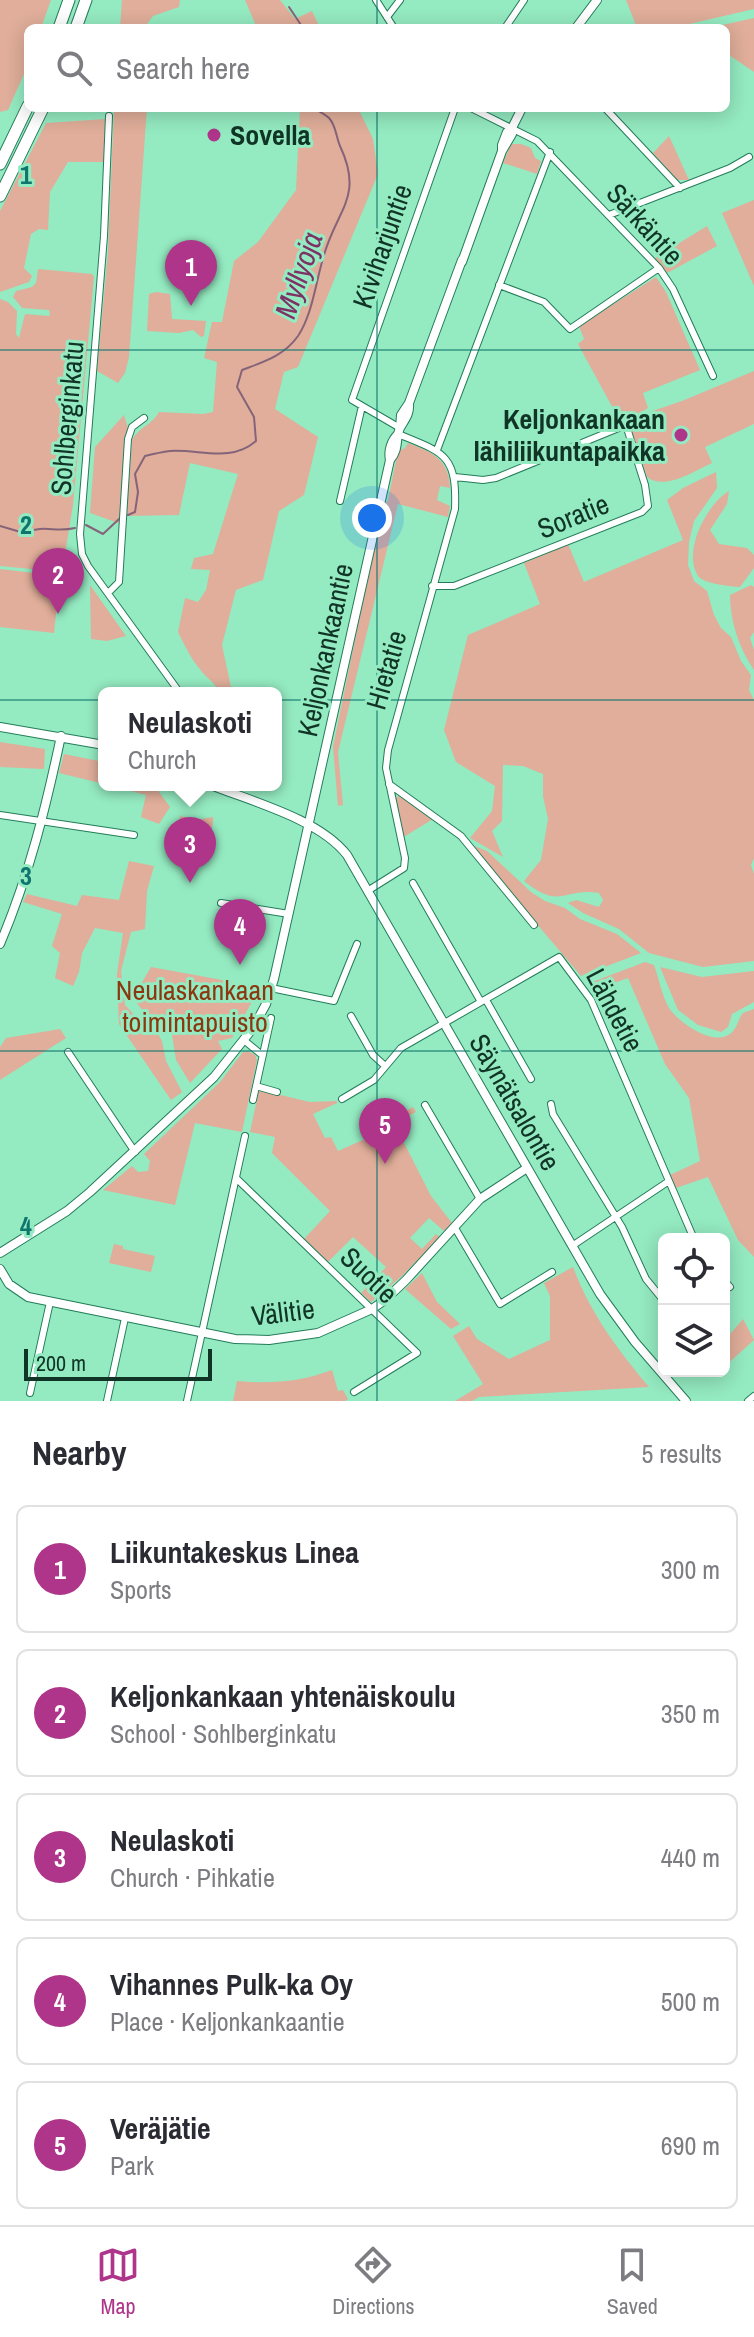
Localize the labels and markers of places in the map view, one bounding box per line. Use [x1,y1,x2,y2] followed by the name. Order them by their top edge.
[230,116,311,154] place label: Sovella
[205,126,223,144] marker: Sovella
[165,240,217,306] pin: 1
[474,400,665,470] place label: Keljonkankaan lähiliikuntapaikka
[672,426,690,444] marker: Keljonkankaan lähiliikuntapaikka
[32,548,84,614] pin: 2
[164,817,216,883] pin: 3
[214,899,266,965] pin: 4
[359,1098,411,1164] pin: 5

